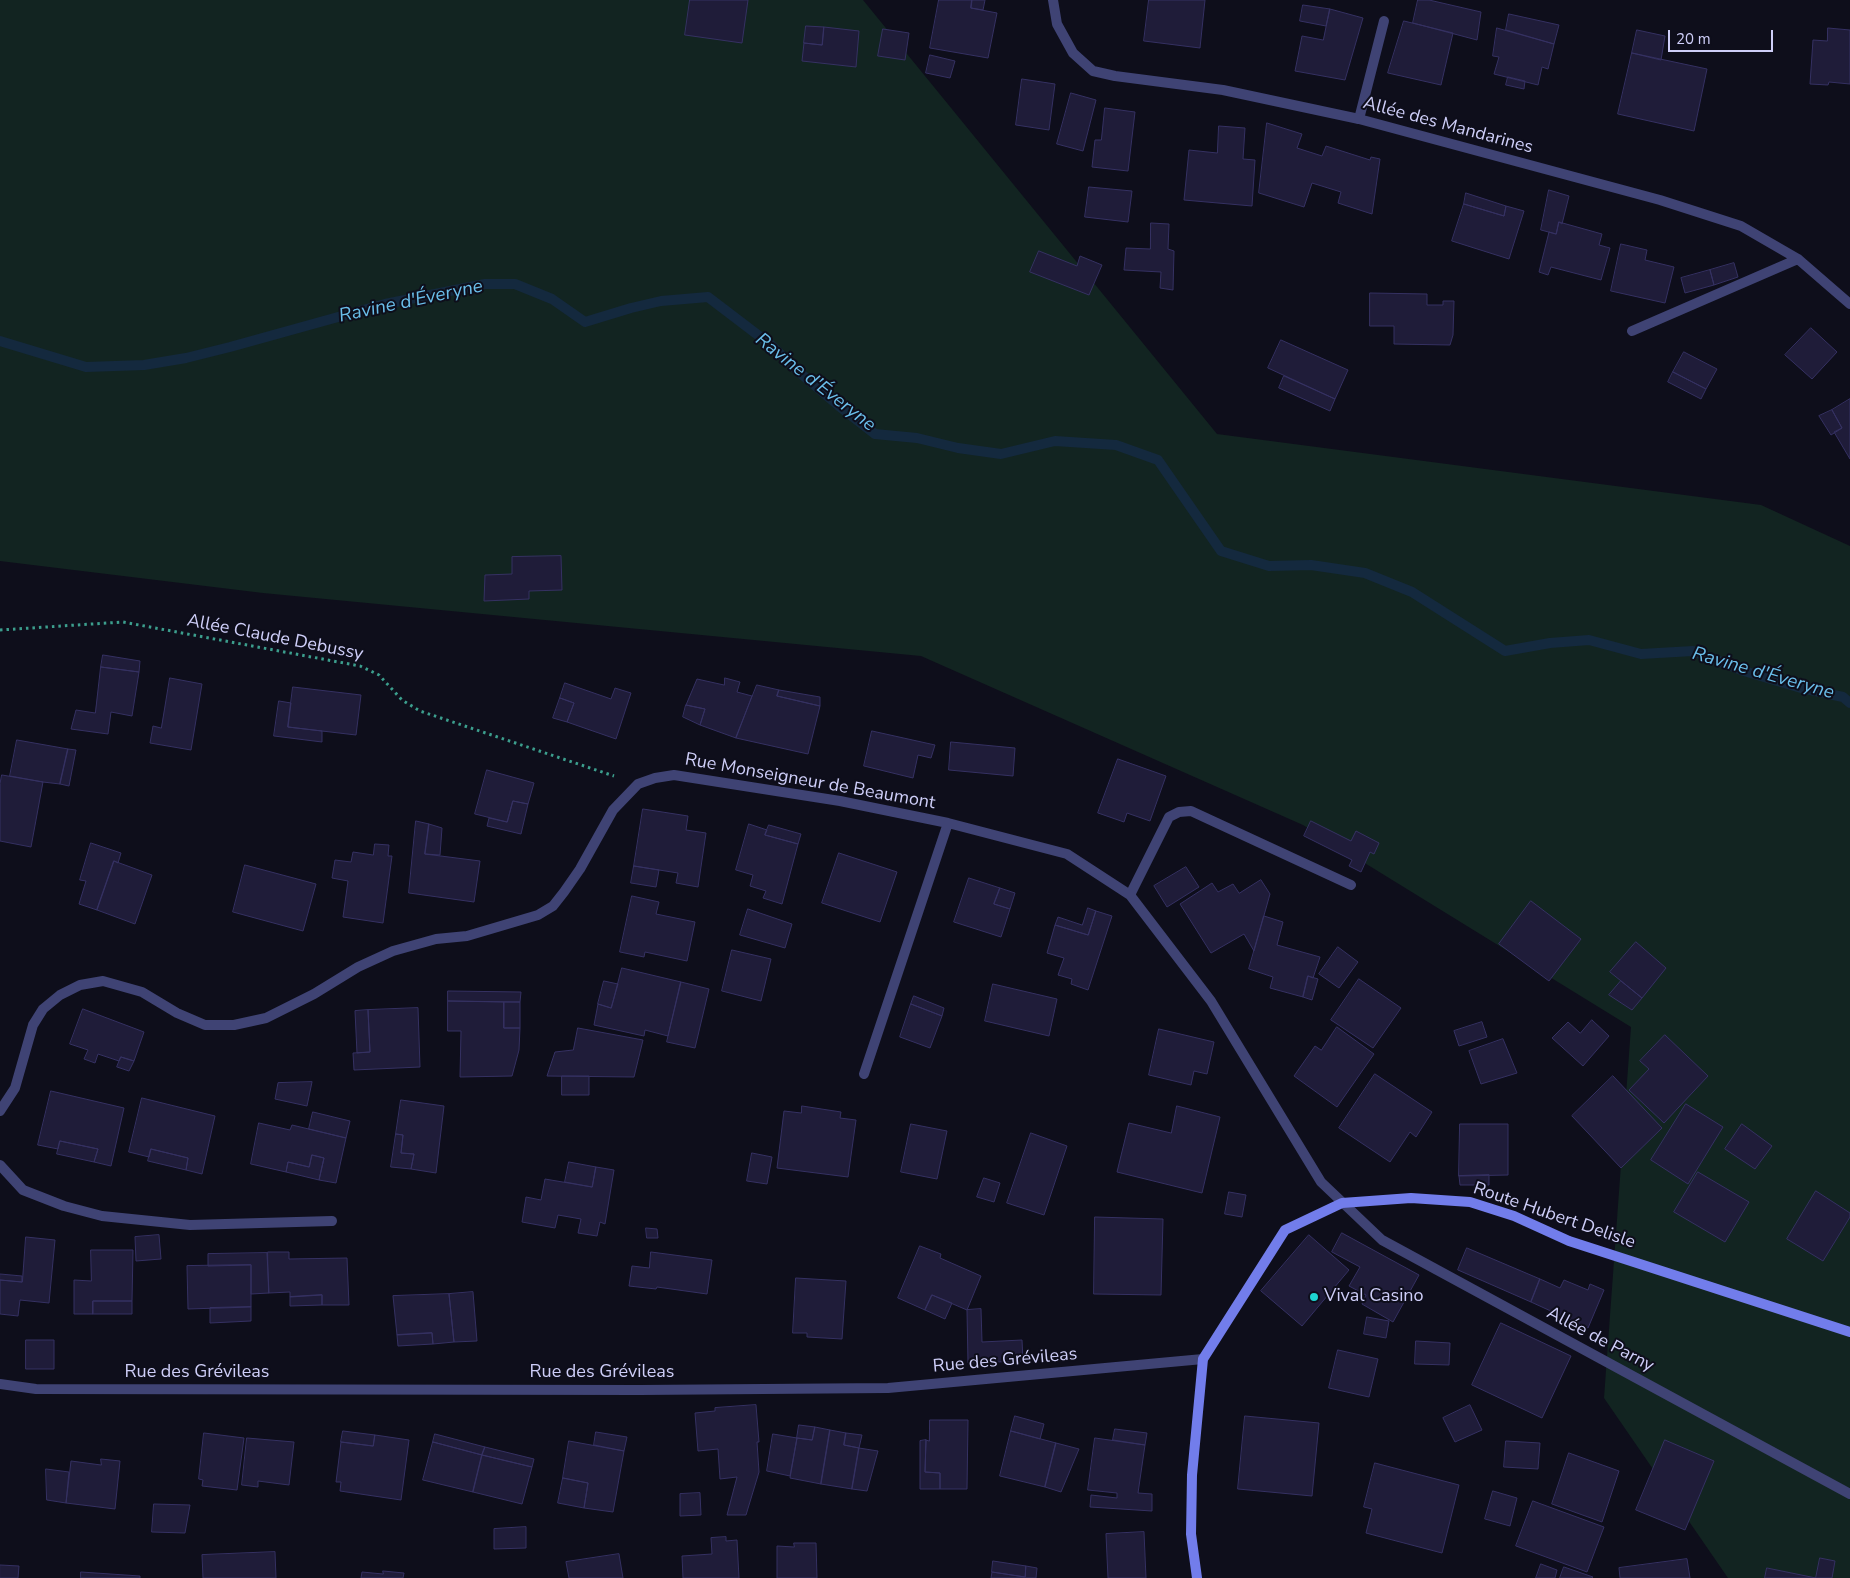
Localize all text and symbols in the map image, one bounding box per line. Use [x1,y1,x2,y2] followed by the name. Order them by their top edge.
[1670,20,1775,52] scale bar
[1676,29,1711,49] text: 20 m
[1361,93,1535,159] street label: Allée des Mandarines
[337,276,485,328] water label: Ravine d'Éveryne
[750,329,880,437] water label: Ravine d'Éveryne
[185,610,365,666] street label: Allée Claude Debussy
[1689,643,1837,705] water label: Ravine d'Éveryne
[683,749,937,815] street label: Rue Monseigneur de Beaumont
[1470,1178,1638,1254] street label: Route Hubert Delisle
[1324,1286,1424,1308] place label: Vival Casino
[1308,1291,1320,1303] marker: Vival Casino
[1543,1303,1657,1377] street label: Allée de Parny
[932,1344,1078,1378] street label: Rue des Grévileas
[124,1362,270,1384] street label: Rue des Grévileas
[529,1362,675,1384] street label: Rue des Grévileas

